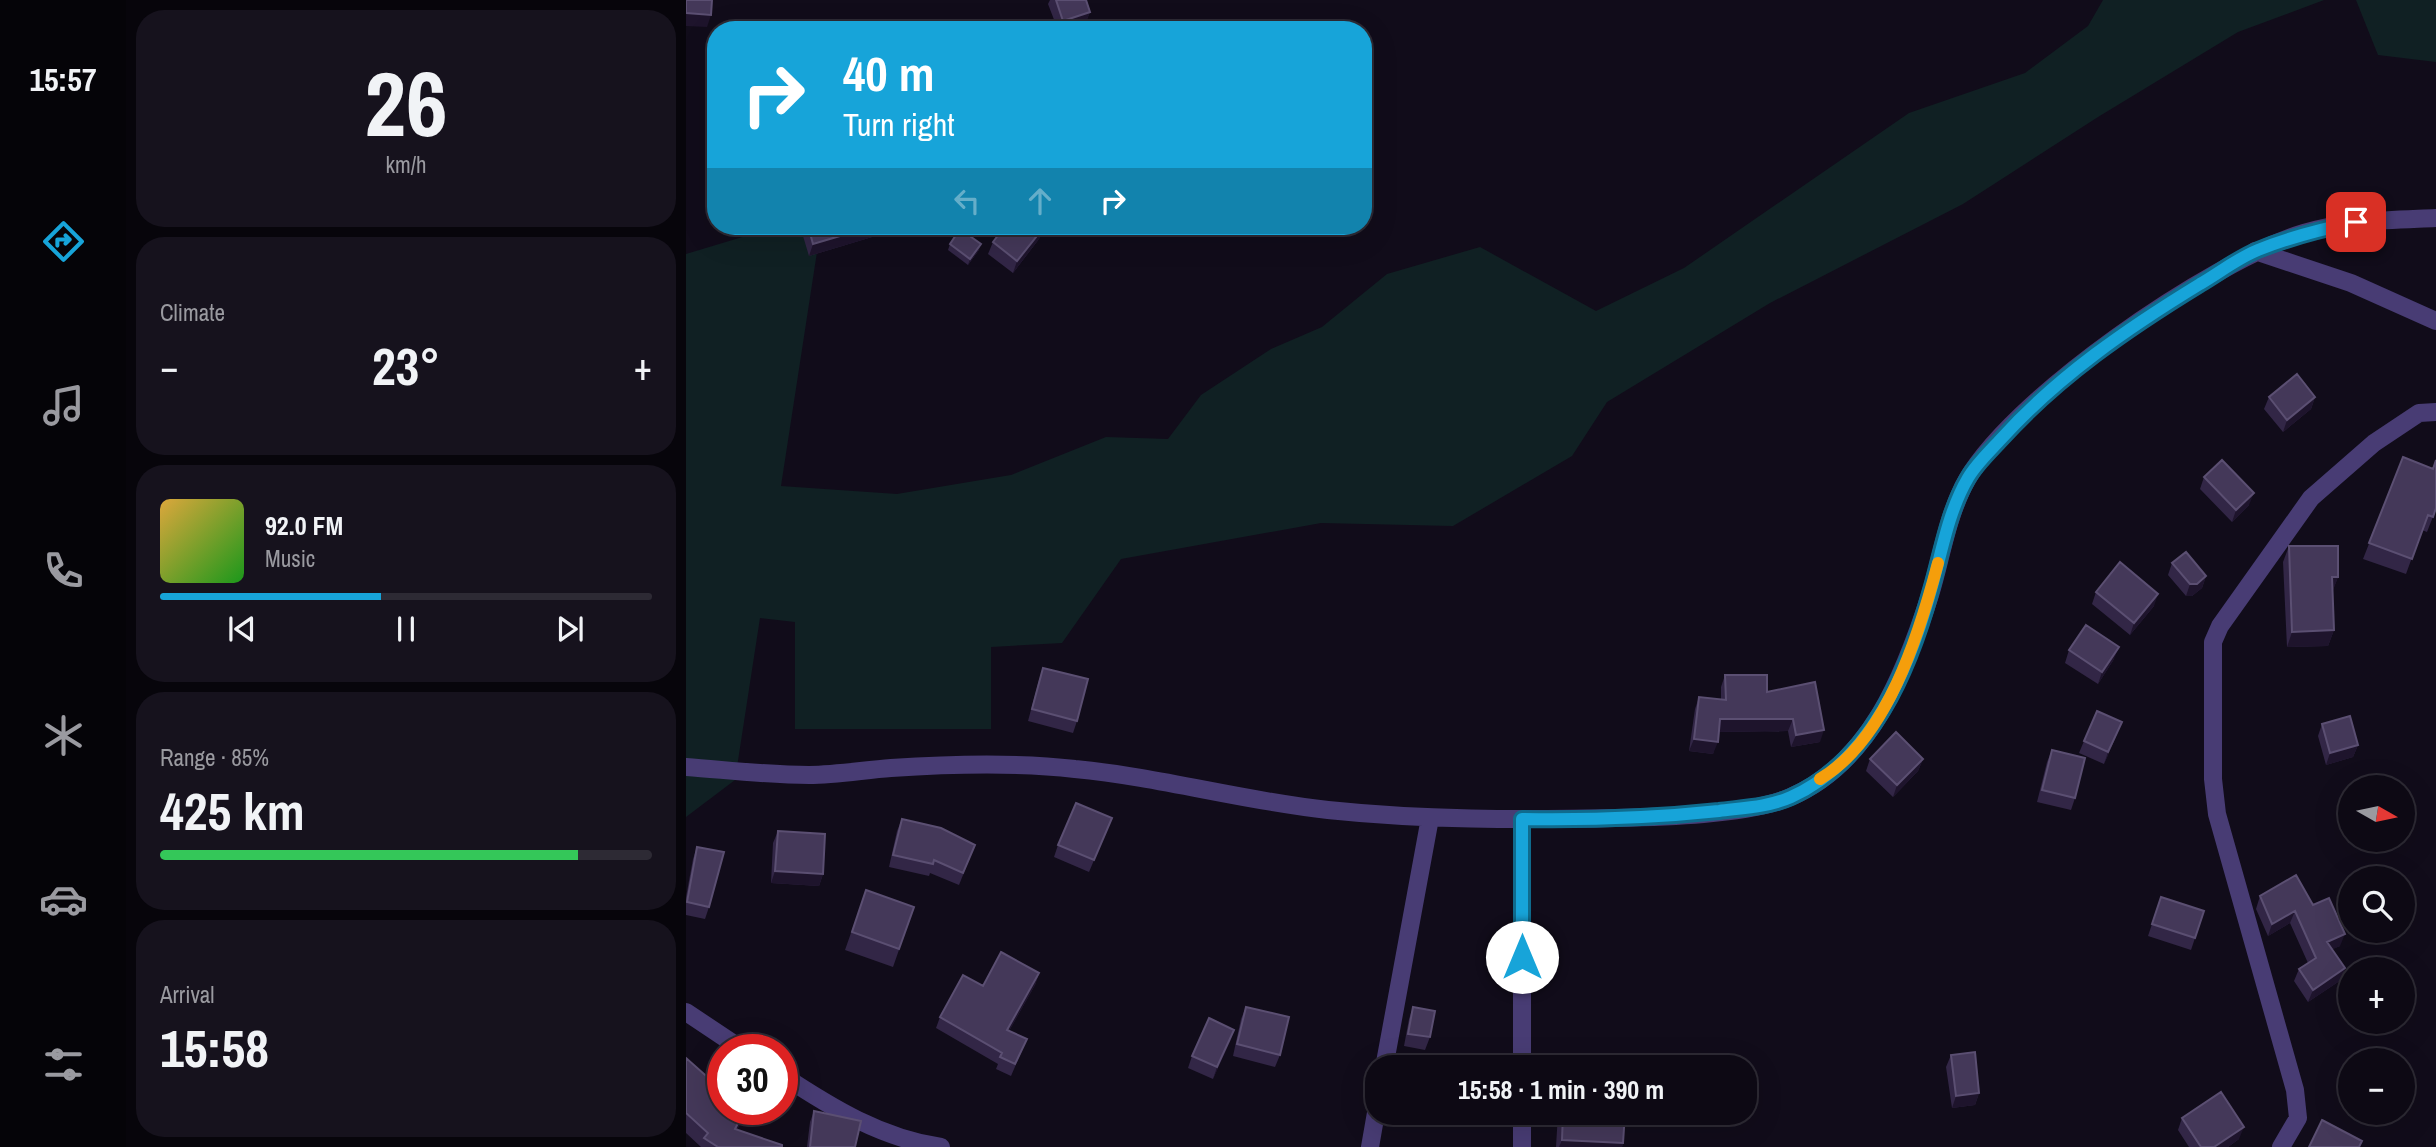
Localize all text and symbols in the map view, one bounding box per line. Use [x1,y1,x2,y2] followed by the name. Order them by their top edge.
[843,40,935,106] text: 40 m
[365,42,448,164] text: 26
[728,49,819,140] icon: right
[29,58,97,101] text: 15:57
[843,103,955,146] text: Turn right
[386,149,426,180] text: km/h
[948,182,986,220] icon: left
[1021,182,1059,220] icon: ahead
[1094,182,1132,220] icon: right
[2326,192,2386,252] pin
[2337,203,2375,241] icon: arrive
[39,217,88,266] icon: directions
[160,297,225,328] text: Climate
[372,331,440,401] text: 23°
[160,341,178,392] text: −
[634,341,652,392] text: +
[39,381,88,430] icon: music
[265,508,343,543] text: 92.0 FM
[265,543,315,574] text: Music
[39,546,88,595] icon: phone
[223,610,261,648] icon: previous
[387,610,425,648] icon: pause
[551,610,589,648] icon: next
[39,711,88,760] icon: climate
[160,742,269,773] text: Range · 85%
[2338,775,2415,852] north arrow
[2338,775,2415,1125] map controls
[160,776,305,846] text: 425 km
[2338,866,2415,943] button: search
[39,875,88,924] icon: car
[1485,920,1559,994] position arrow
[2338,957,2415,1034] button: +
[160,979,215,1010] text: Arrival
[160,1013,269,1083] text: 15:58
[707,1034,798,1125] speed limit sign: 30
[39,1040,88,1089] icon: filters
[2338,1048,2415,1125] button: −
[1458,1072,1664,1107] text: 15:58 · 1 min · 390 m

